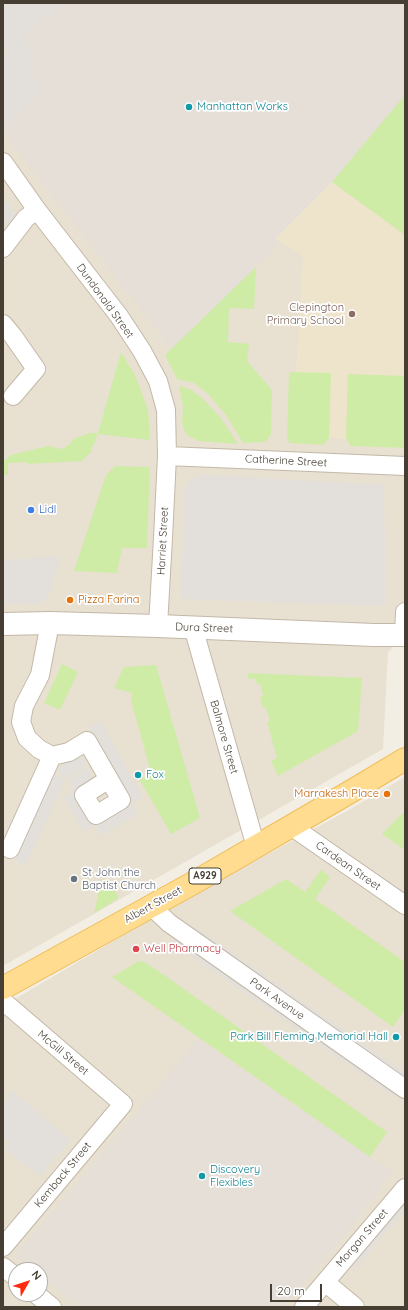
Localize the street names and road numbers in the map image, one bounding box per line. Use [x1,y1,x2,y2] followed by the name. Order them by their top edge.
[74,261,136,341] street label: Dundonald Street
[245,452,327,470] street label: Catherine Street
[155,506,171,576] street label: Harriet Street
[175,620,233,636] street label: Dura Street
[207,699,241,775] street label: Balmore Street
[313,839,383,893] street label: Cardean Street
[189,868,221,884] road number: A929
[122,884,184,926] street label: Albert Street
[247,975,307,1023] street label: Park Avenue
[35,1028,91,1078] street label: McGill Street
[32,1140,94,1210] street label: Kemback Street
[333,1206,391,1270] street label: Morgan Street

